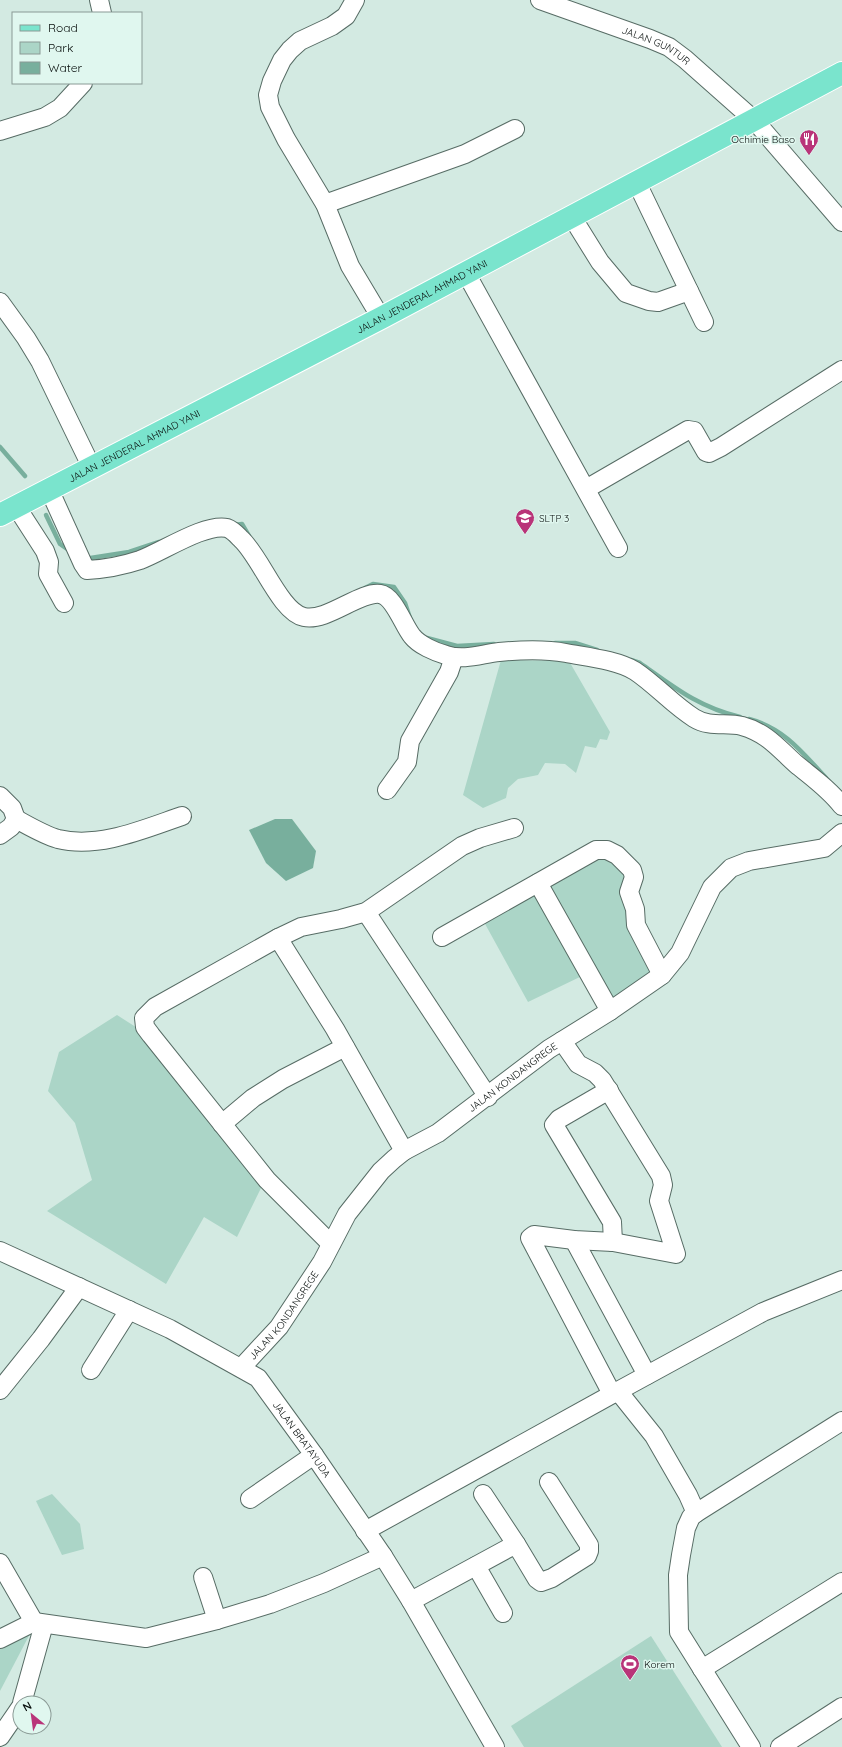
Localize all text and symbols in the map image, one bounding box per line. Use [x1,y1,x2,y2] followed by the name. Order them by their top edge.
[12,12,142,84] legend
[48,20,78,35] text: Road
[620,23,693,68] street label: JALAN GUNTUR
[48,40,73,55] text: Park
[48,60,83,75] text: Water
[798,128,820,156] restaurant icon: Ochimie Baso
[731,133,795,146] place label: Ochimie Baso
[354,256,489,336] street label: JALAN JENDERAL AHMAD YANI
[66,406,202,485] street label: JALAN JENDERAL AHMAD YANI
[514,507,536,535] school or university icon: SLTP 3
[539,512,569,525] place label: SLTP 3
[465,1039,560,1115] street label: JALAN KONDANGREGE
[246,1268,321,1362] street label: JALAN KONDANGREGE
[270,1398,334,1480] street label: JALAN BRATAYUDA
[619,1653,641,1681] sports icon: Korem
[644,1658,675,1671] place label: Korem
[12,1695,52,1735] north arrow
[20,1698,34,1714] text: N

